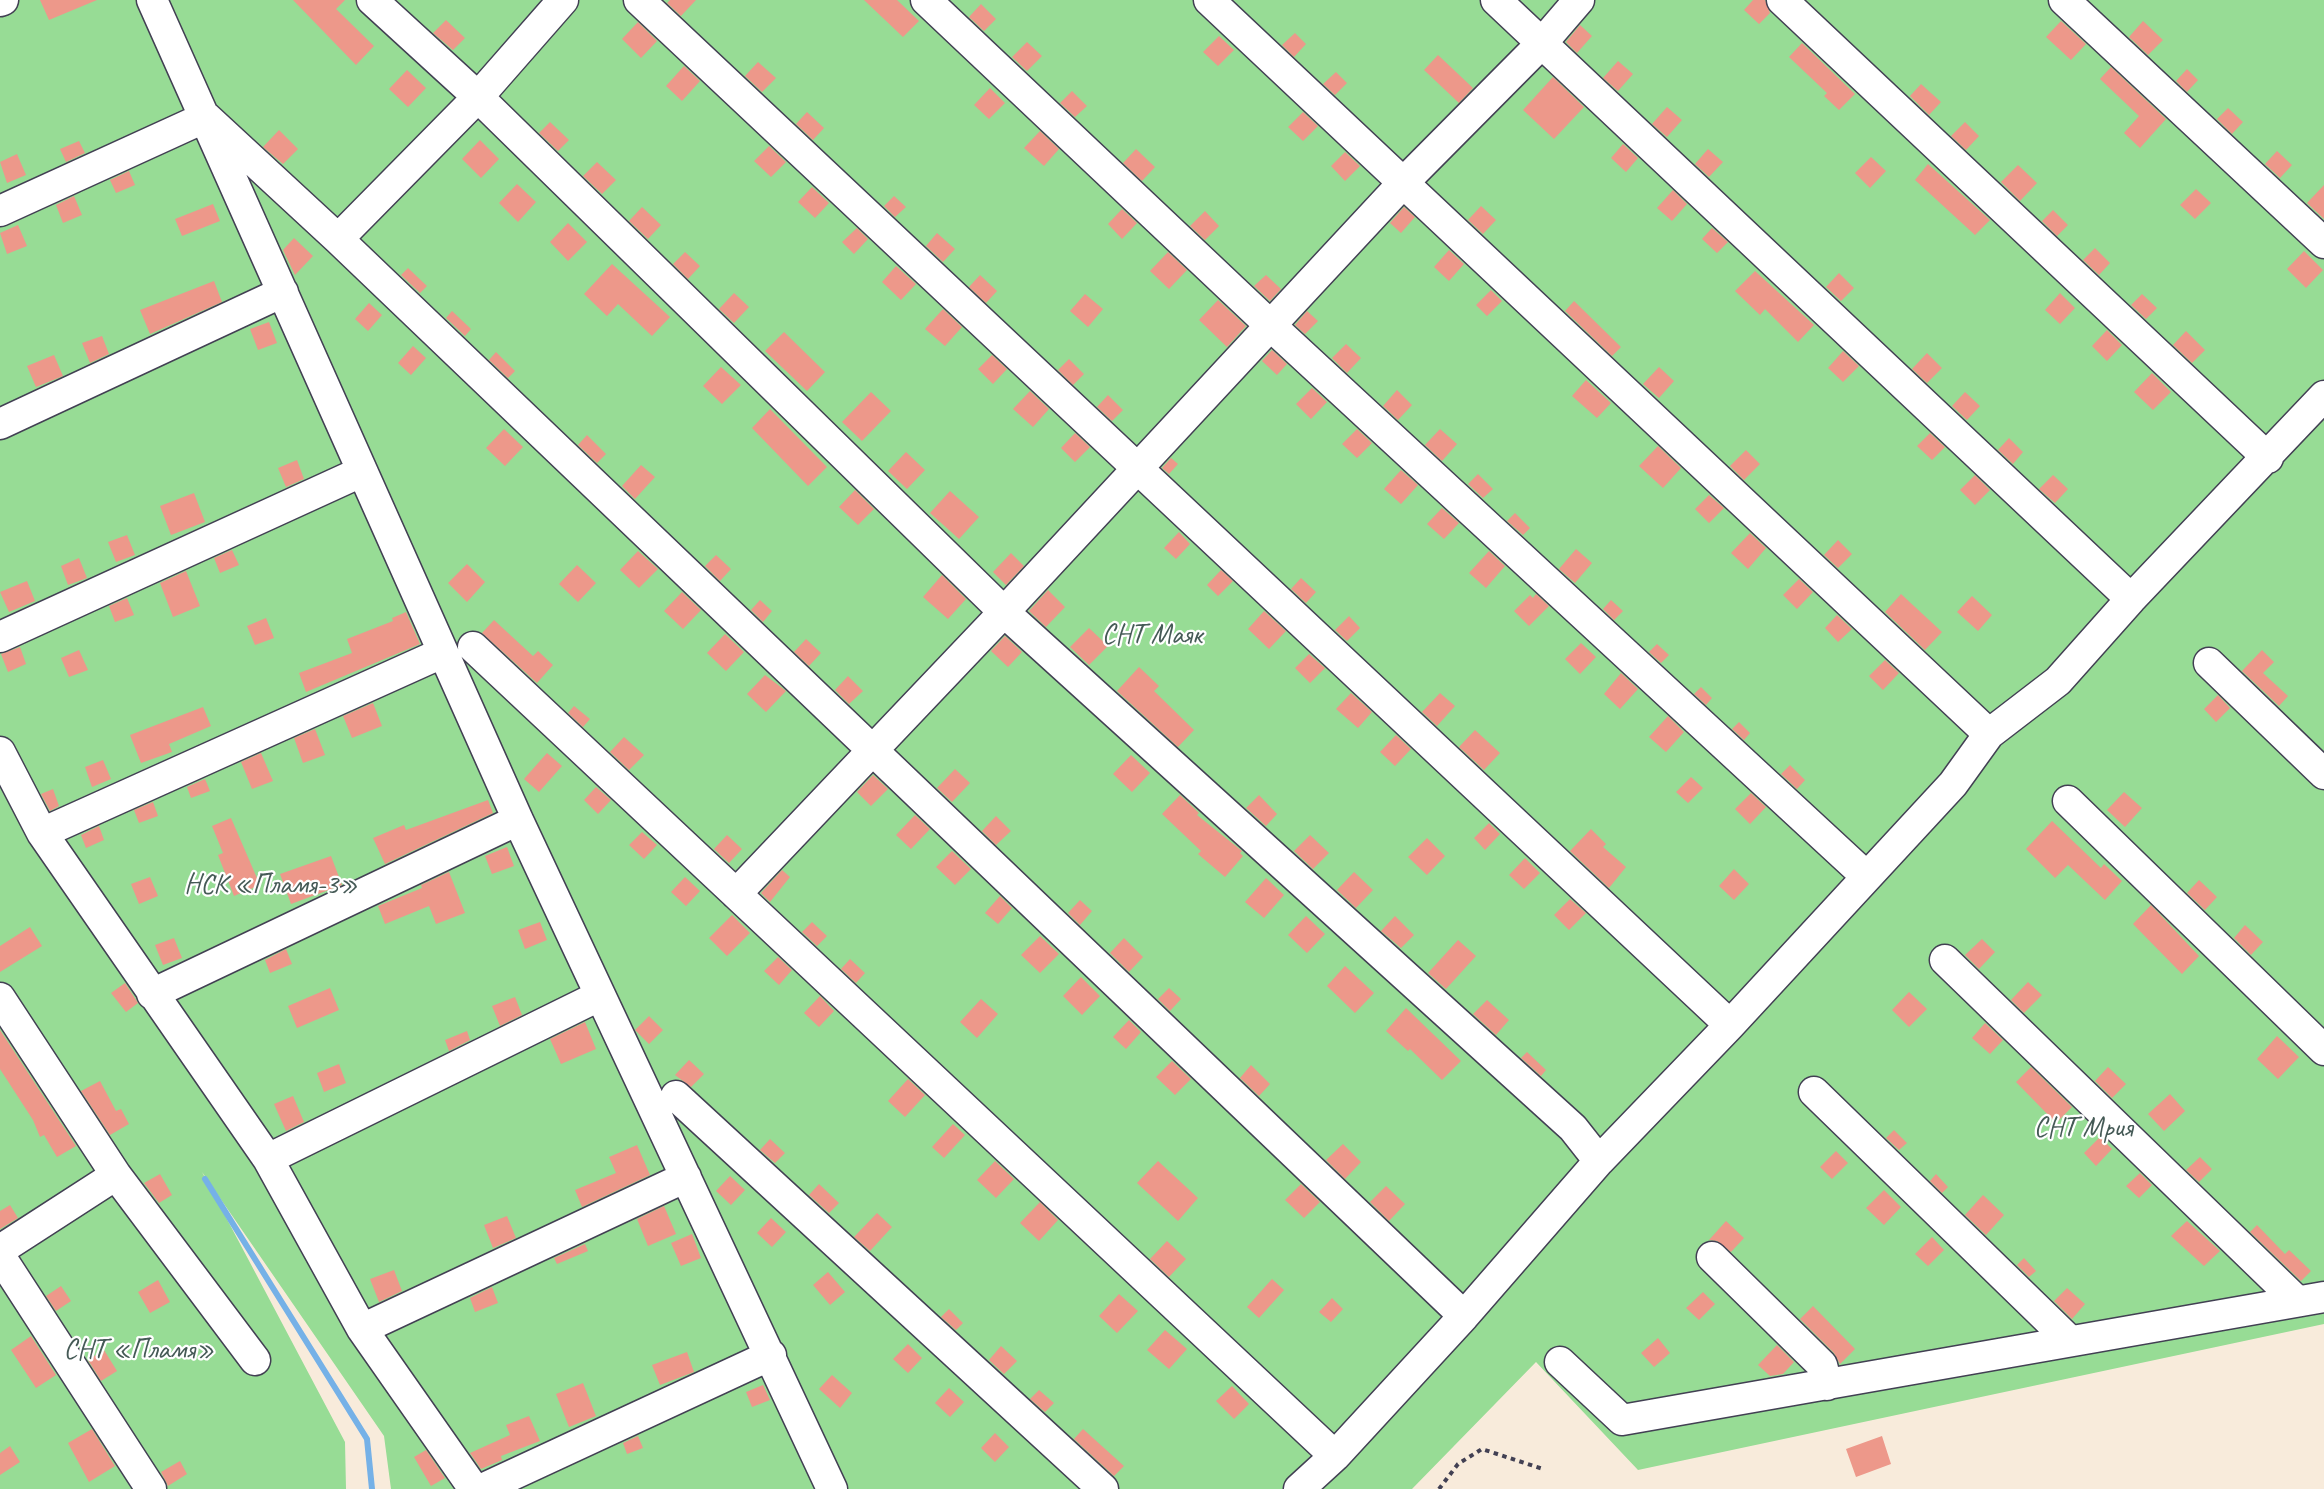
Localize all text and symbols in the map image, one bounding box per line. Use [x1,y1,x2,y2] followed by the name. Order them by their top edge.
[1102,619,1202,653] park label: СНТ Маяк
[184,869,358,903] park label: НСК «Пламя-3»
[2034,1112,2132,1146] park label: СНТ Мрия
[64,1334,214,1368] park label: СНТ «Пламя»

